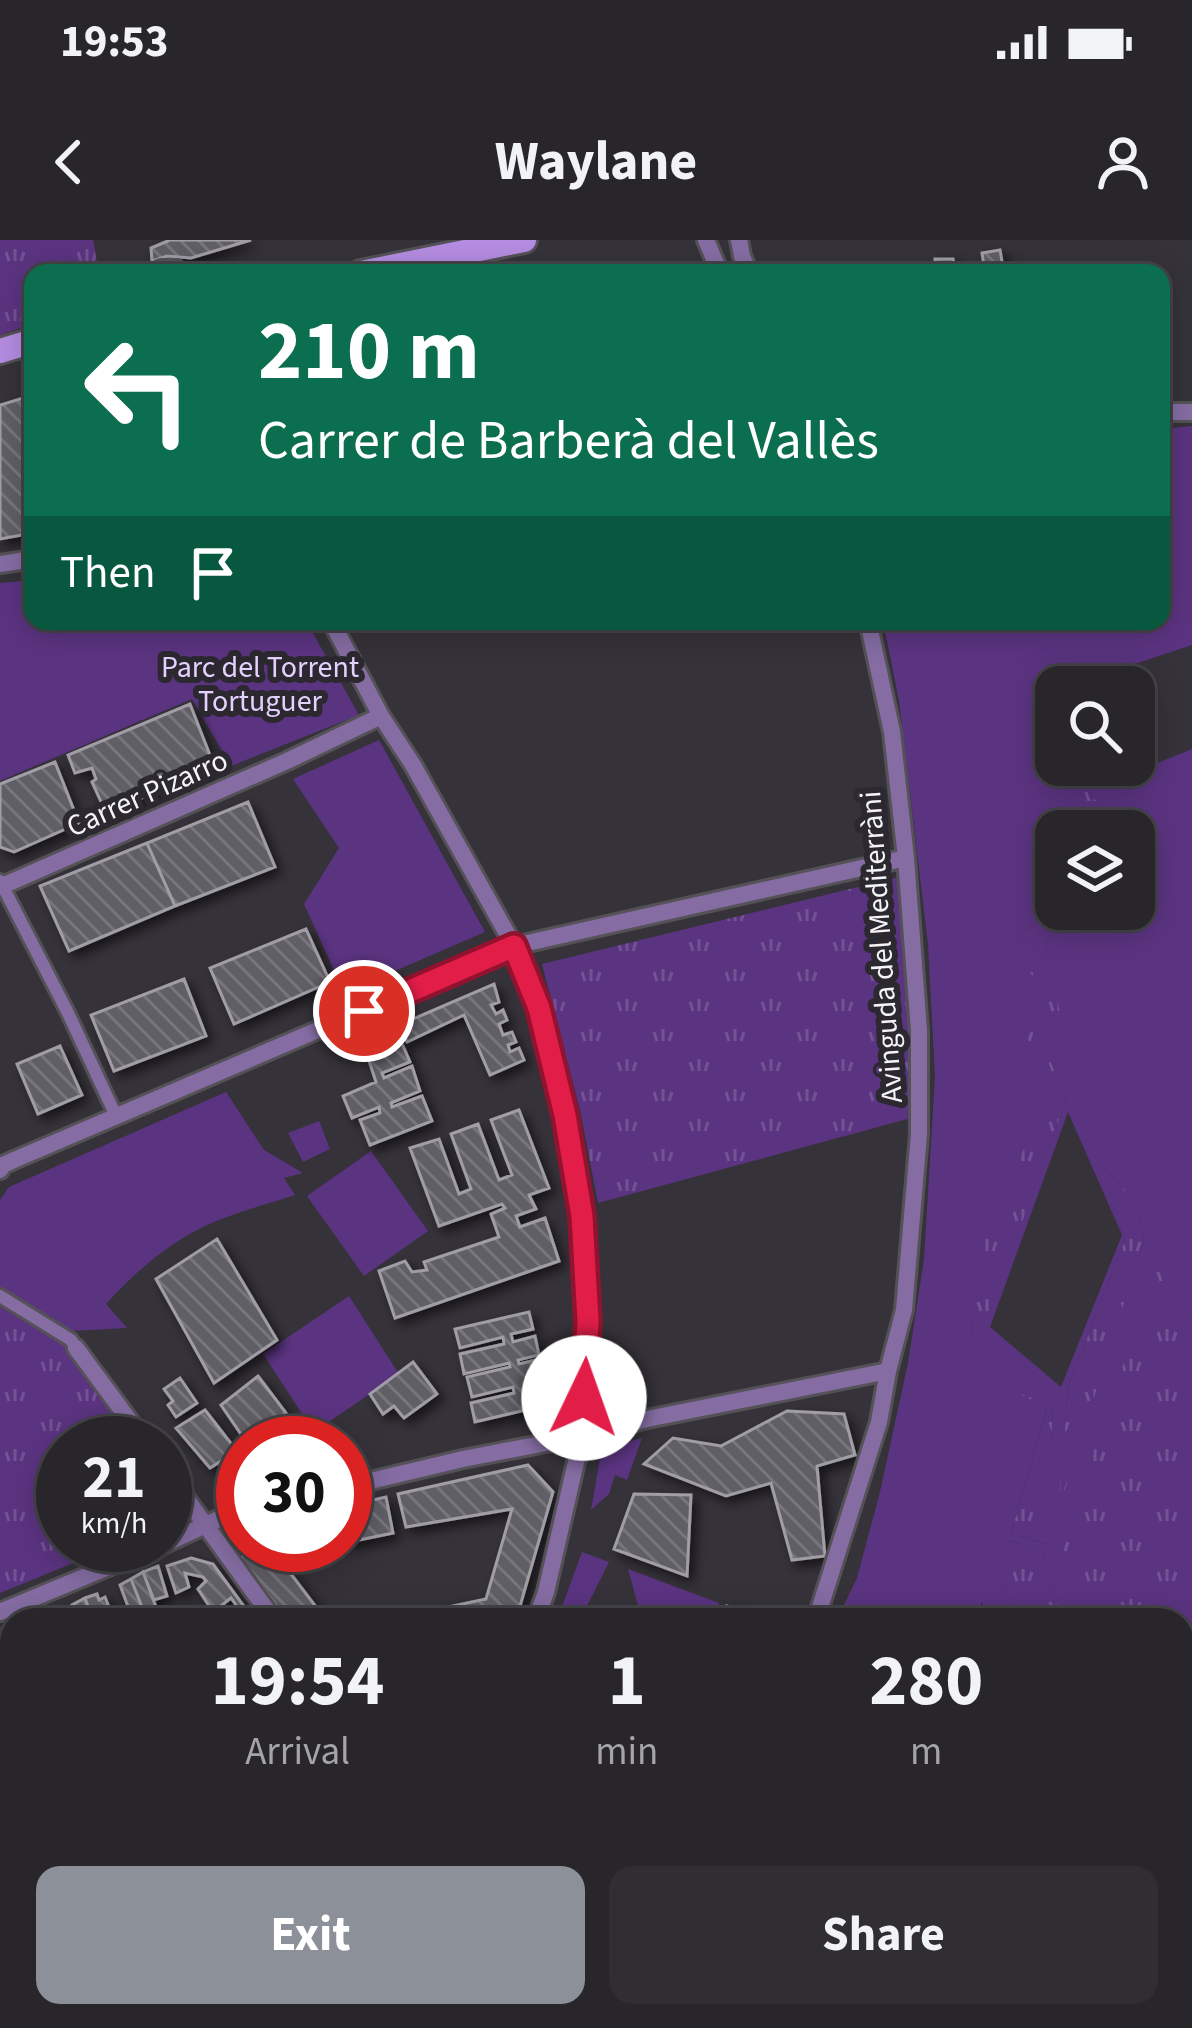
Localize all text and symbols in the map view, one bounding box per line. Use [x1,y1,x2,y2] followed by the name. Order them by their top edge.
[60,10,169,74] text: 19:53
[495,124,697,201] text: Waylane
[36,129,102,195] icon: back
[1090,129,1156,195] icon: person
[258,292,480,412] text: 210 m
[60,312,216,468] icon: left
[258,403,879,480] text: Carrer de Barberà del Vallès
[180,540,246,606] icon: arrive
[60,541,156,605] text: Then
[161,646,359,723] park label: Parc del Torrent Tortuguer
[1035,666,1155,930] map controls
[1035,666,1155,786] button: search
[60,739,235,848] street label: Carrer Pizarro
[849,790,914,1104] street label: Avinguda del Mediterràni
[1035,810,1155,930] button: layers
[313,960,415,1062] pin
[331,978,397,1044] icon: arrive
[521,1335,647,1461] position arrow
[216,1416,372,1572] speed limit sign: 30
[82,1436,146,1521] text: 21
[81,1502,147,1545] text: km/h
[211,1630,384,1733] text: 19:54
[608,1630,646,1733] text: 1
[869,1630,983,1733] text: 280
[245,1724,350,1780] text: Arrival
[595,1724,658,1780] text: min
[910,1724,942,1780] text: m
[36,1866,585,2004] button: Exit
[609,1866,1158,2004] button: Share

